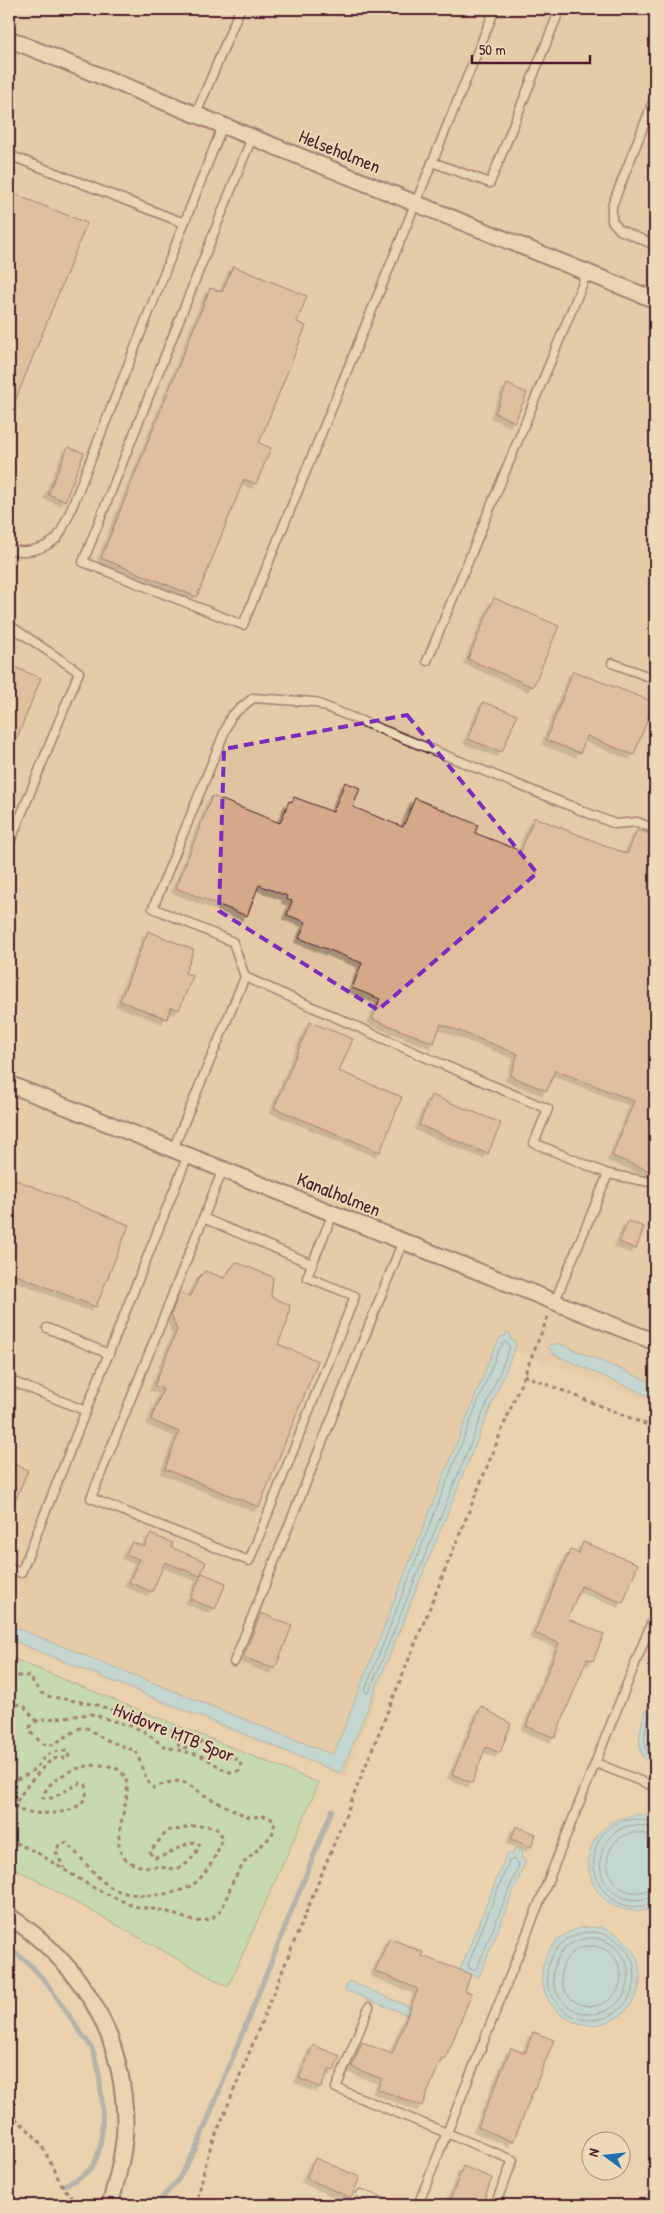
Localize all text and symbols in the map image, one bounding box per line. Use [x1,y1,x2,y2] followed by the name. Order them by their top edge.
[472,32,589,64] scale bar
[479,39,506,60] text: 50 m
[295,123,385,179] street label: Helseholmen
[293,1165,385,1223] street label: Kanalholmen
[109,1696,239,1768] street label: Hvidovre MTB Spor
[582,2132,632,2182] north arrow
[583,2146,603,2159] text: N

